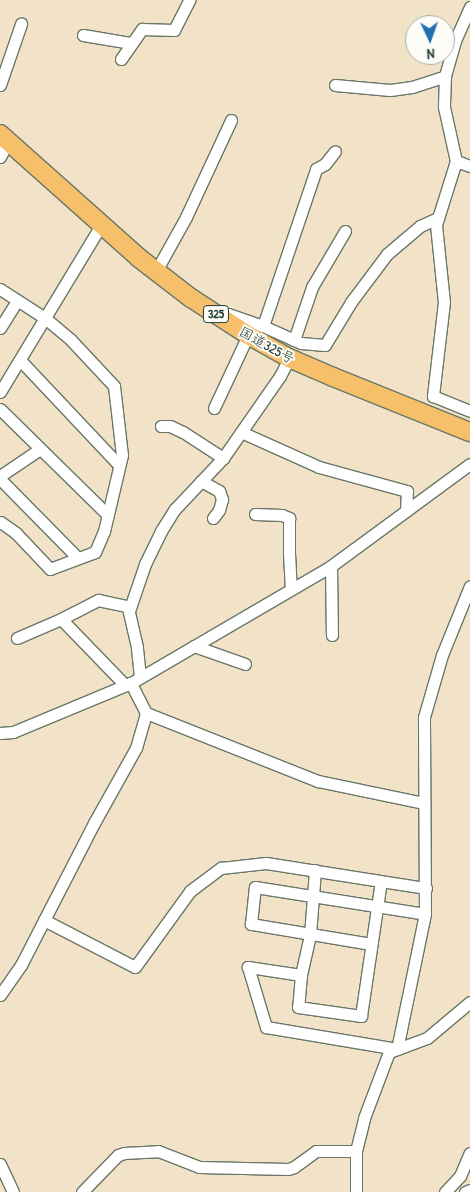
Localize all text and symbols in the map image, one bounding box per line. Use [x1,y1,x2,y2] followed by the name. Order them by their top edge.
[405,15,455,65] north arrow
[427,45,435,64] text: N
[202,304,230,324] road number: 325
[236,323,298,367] street label: 国道325号

